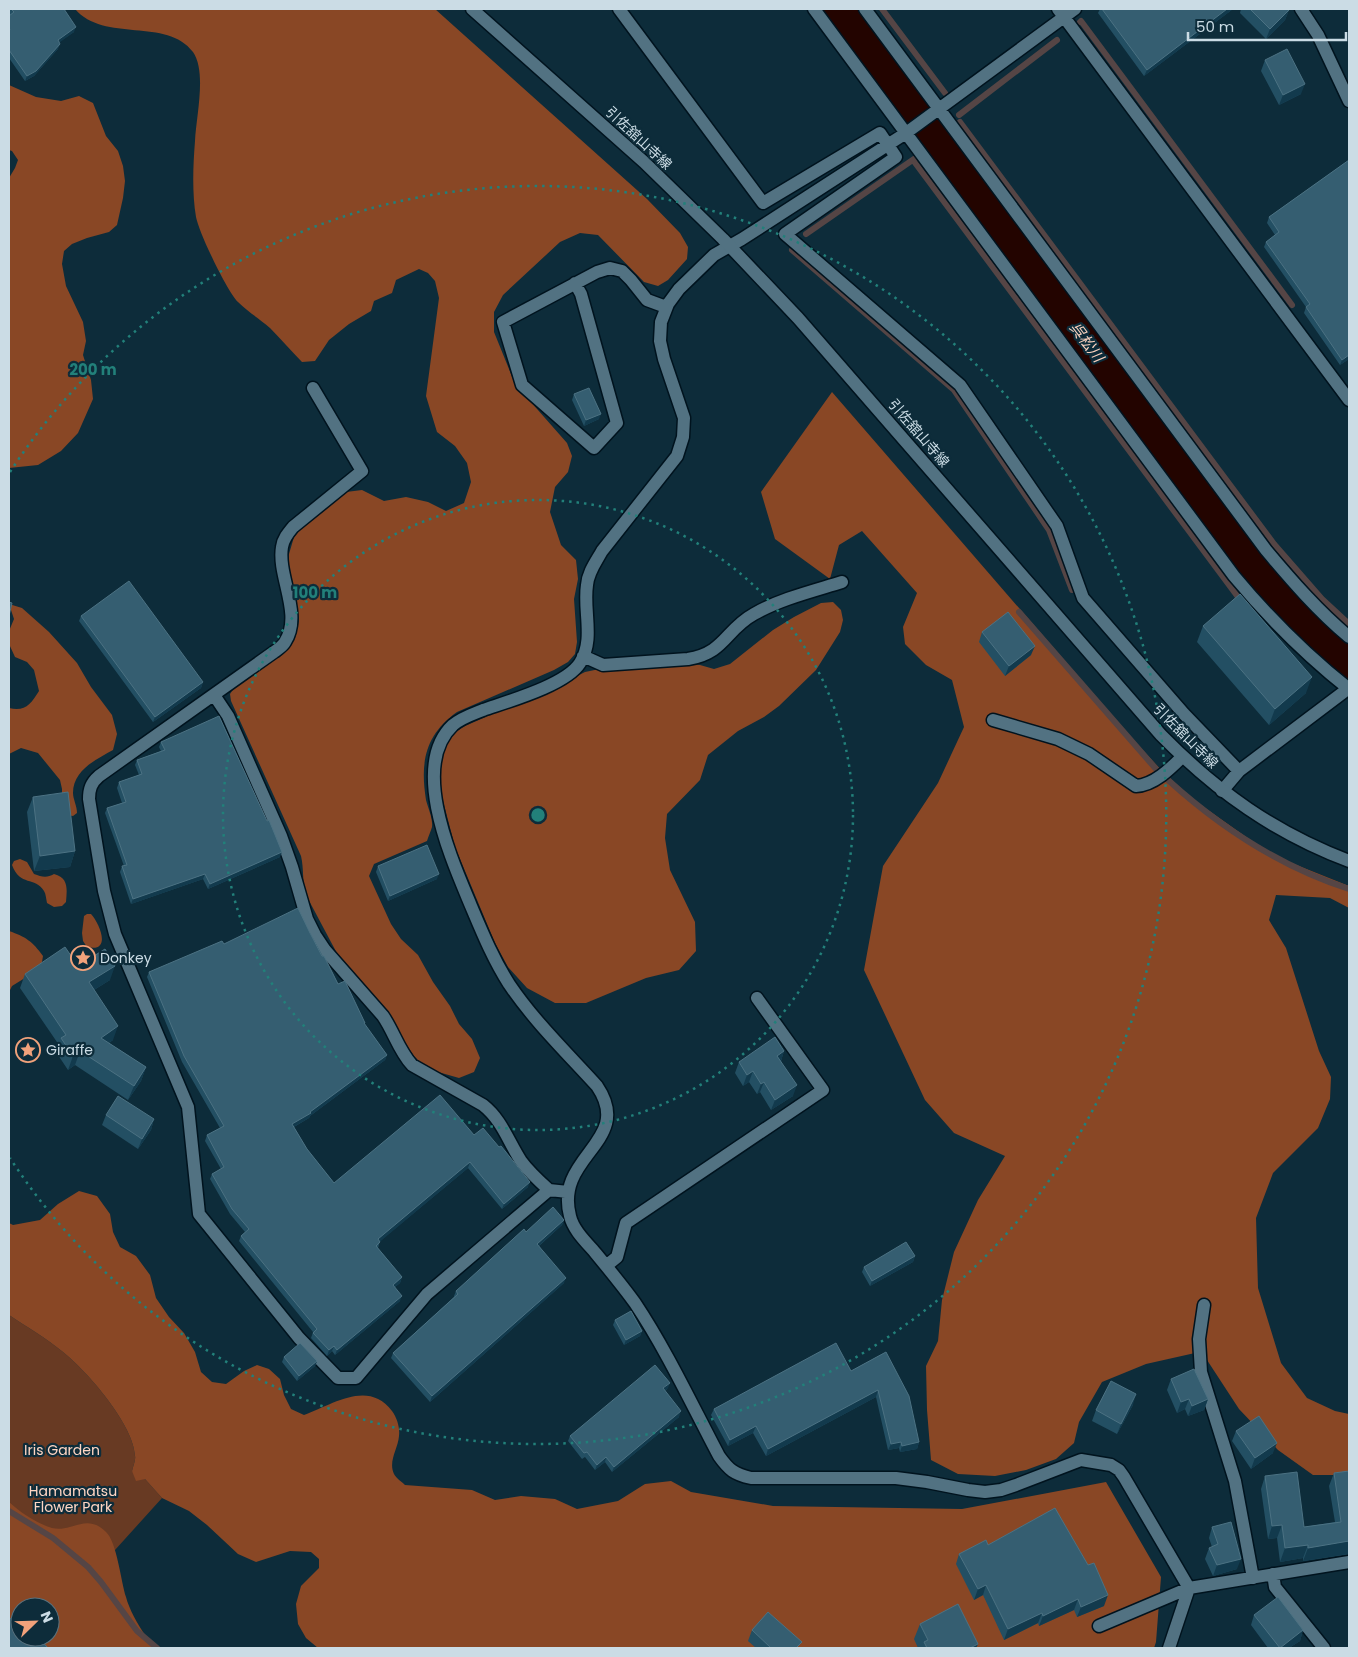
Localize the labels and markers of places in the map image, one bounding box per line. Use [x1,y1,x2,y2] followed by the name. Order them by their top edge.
[529,806,547,824] centre of rings
[70,945,96,971] place icon: Donkey
[100,948,152,968] place label: Donkey
[15,1037,41,1063] place icon: Giraffe
[46,1040,93,1060] place label: Giraffe

